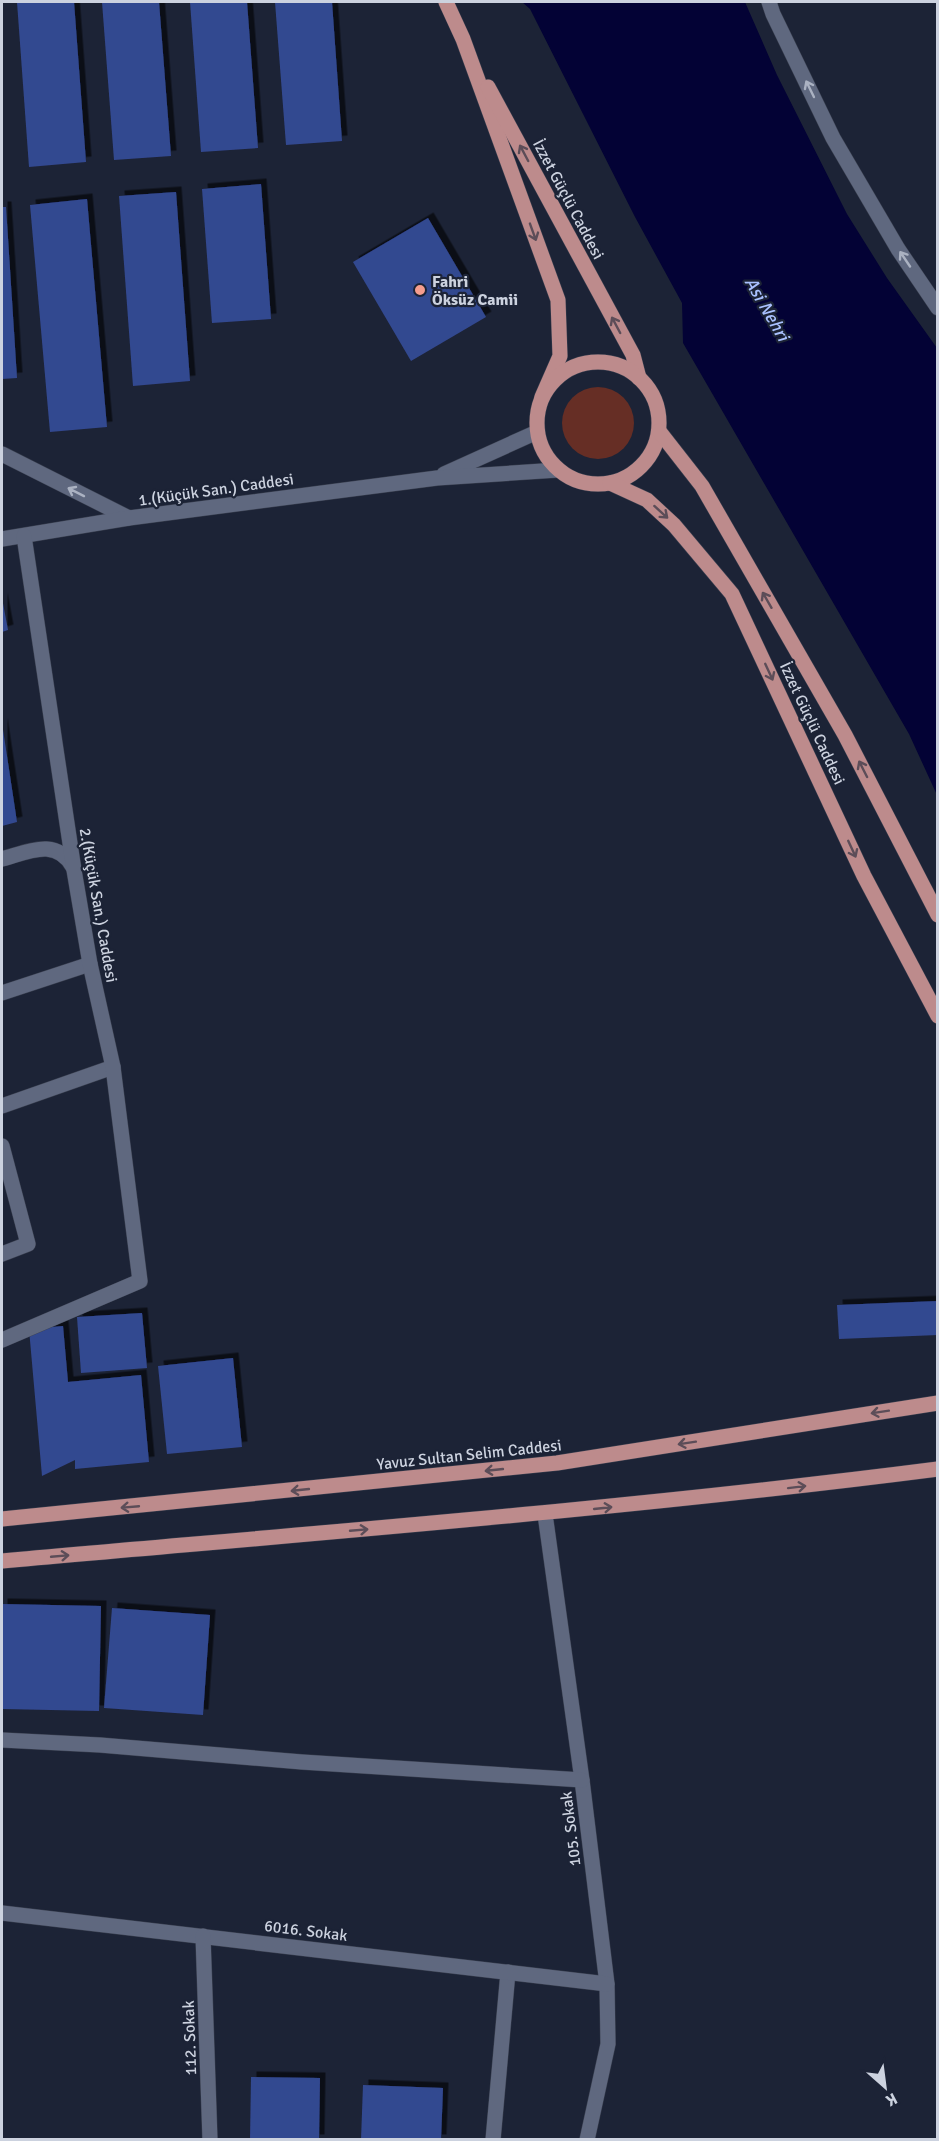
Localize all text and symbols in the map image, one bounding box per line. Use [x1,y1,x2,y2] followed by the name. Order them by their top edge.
[803,81,815,99] one-way arrow
[528,136,608,263] street label: İzzet Güçlü Caddesi
[518,145,530,162] one-way arrow
[528,222,539,241] one-way arrow
[899,251,911,268] one-way arrow
[432,272,518,310] place label: Fahri Öksüz Camii
[740,273,795,347] water label: Asi Nehri
[413,283,427,297] marker: Fahri Öksüz Camii
[610,316,621,334] one-way arrow
[137,469,295,511] street label: 1.(Küçük San.) Caddesi
[68,485,86,497] one-way arrow
[653,505,668,519] one-way arrow
[761,591,772,609] one-way arrow
[775,659,849,788] street label: İzzet Güçlü Caddesi
[763,663,775,681] one-way arrow
[857,761,868,779] one-way arrow
[75,826,121,984] street label: 2.(Küçük San.) Caddesi
[846,839,858,857] one-way arrow
[870,1407,890,1418] one-way arrow
[376,1435,563,1475] street label: Yavuz Sultan Selim Caddesi
[678,1437,697,1448] one-way arrow
[485,1465,504,1476] one-way arrow
[787,1482,807,1493] one-way arrow
[291,1485,310,1496] one-way arrow
[121,1502,141,1513] one-way arrow
[593,1502,613,1513] one-way arrow
[348,1524,368,1535] one-way arrow
[49,1550,69,1561] one-way arrow
[556,1790,585,1867] street label: 105. Sokak
[263,1916,349,1946] street label: 6016. Sokak
[179,2000,201,2076] street label: 112. Sokak
[855,2057,915,2117] north arrow
[882,2088,901,2111] text: K

